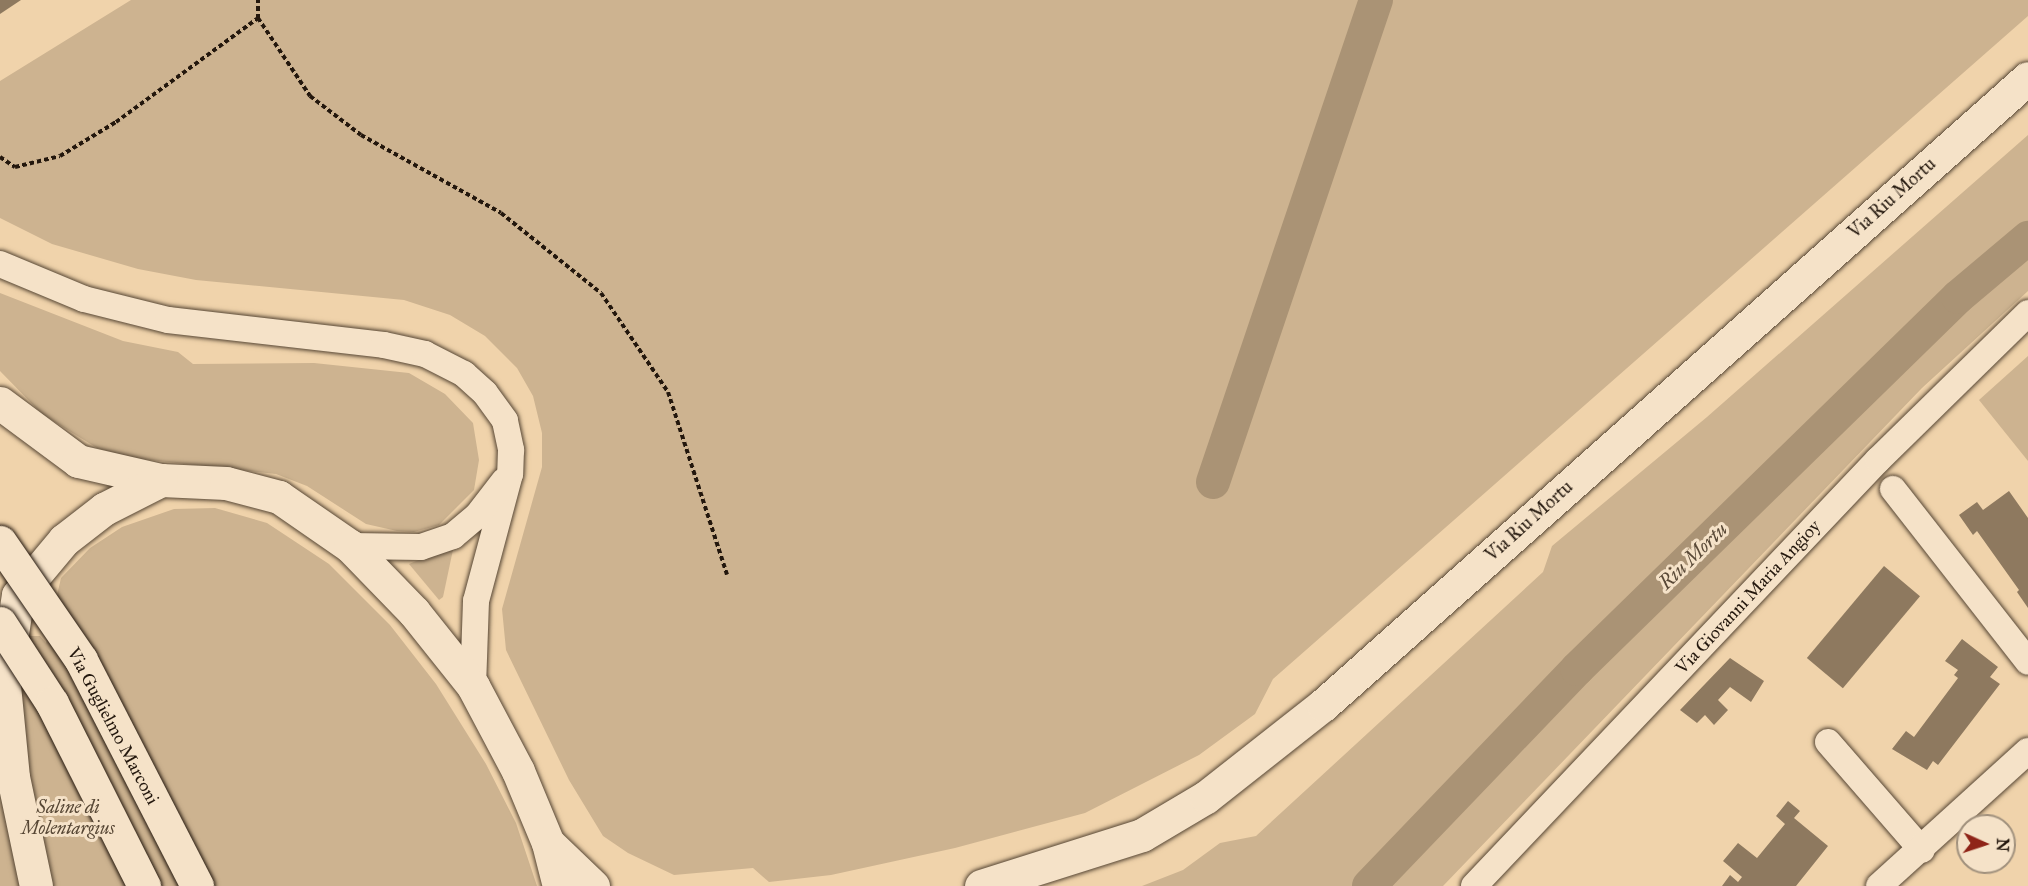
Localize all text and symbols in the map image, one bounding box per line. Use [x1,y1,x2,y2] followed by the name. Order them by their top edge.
[1844,153,1940,243] street label: Via Riu Mortu
[1481,476,1577,566] street label: Via Riu Mortu
[1671,516,1825,678] street label: Via Giovanni Maria Angioy
[1654,517,1732,595] water label: Riu Mortu
[62,644,164,808] street label: Via Guglielmo Marconi
[21,797,115,840] park label: Saline di Molentargius
[1956,814,2016,874] north arrow
[1993,838,2012,852] text: N

